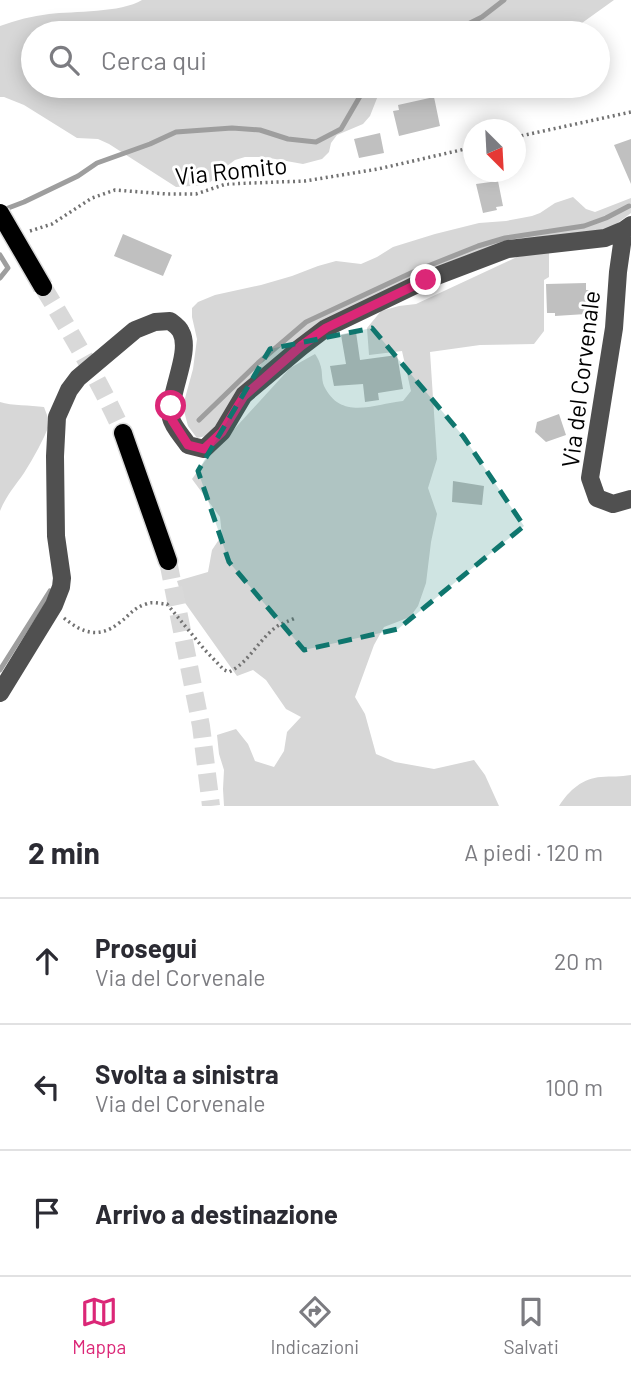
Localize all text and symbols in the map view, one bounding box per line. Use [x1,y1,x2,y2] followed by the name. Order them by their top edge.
[21,21,610,98] search box
[45,41,83,79] icon: search
[101,44,207,75] text: Cerca qui
[463,119,526,182] north arrow
[174,150,288,190] street label: Via Romito
[410,264,441,295] route end
[555,289,605,469] street label: Via del Corvenale
[155,390,186,421] route start
[28,834,100,870] text: 2 min
[464,838,603,866] text: A piedi · 120 m
[95,932,197,963] text: Prosegui
[28,942,66,980] icon: ahead
[554,947,603,975] text: 20 m
[95,963,265,991] text: Via del Corvenale
[95,1058,279,1089] text: Svolta a sinistra
[28,1068,66,1106] icon: left
[545,1073,603,1101] text: 100 m
[95,1089,265,1117] text: Via del Corvenale
[28,1194,66,1232] icon: arrive
[95,1198,338,1229] text: Arrivo a destinazione
[72,1293,126,1358] tab: Mappa
[271,1293,359,1358] tab: Indicazioni
[503,1293,559,1358] tab: Salvati

